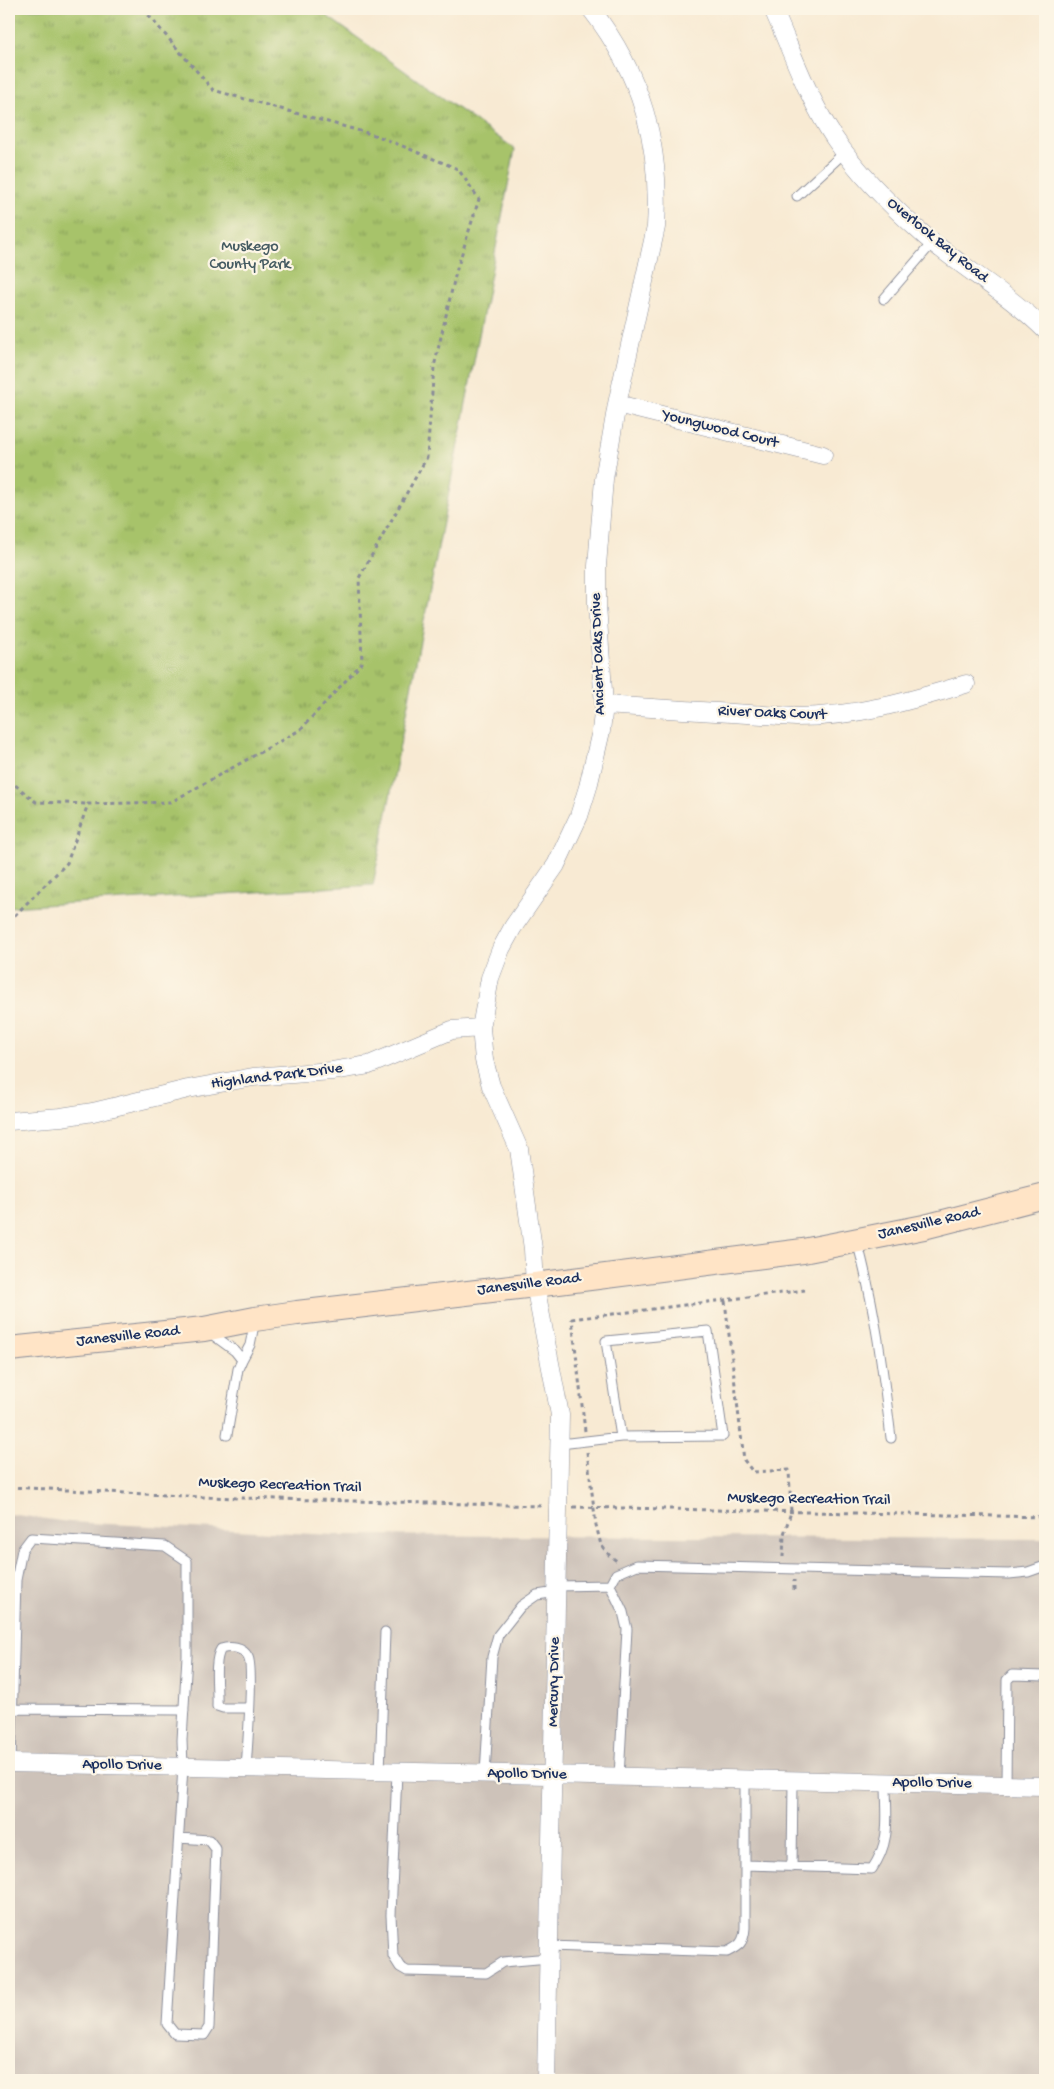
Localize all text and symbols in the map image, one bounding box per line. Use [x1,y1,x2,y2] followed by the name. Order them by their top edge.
[882,194,993,289] street label: Overlook Bay Road
[210,238,292,275] park label: Muskego County Park
[658,406,781,454] street label: Youngwood Court
[587,592,611,715] street label: Ancient Oaks Drive
[717,703,828,725] street label: River Oaks Court
[210,1059,345,1095] street label: Highland Park Drive
[876,1203,983,1245] street label: Janesville Road
[476,1269,583,1301] street label: Janesville Road
[75,1322,182,1352] street label: Janesville Road
[198,1474,362,1498] street label: Muskego Recreation Trail
[727,1489,891,1511] street label: Muskego Recreation Trail
[545,1636,565,1727] street label: Mercury Drive
[82,1756,163,1776] street label: Apollo Drive
[487,1765,568,1785] street label: Apollo Drive
[892,1774,973,1794] street label: Apollo Drive

